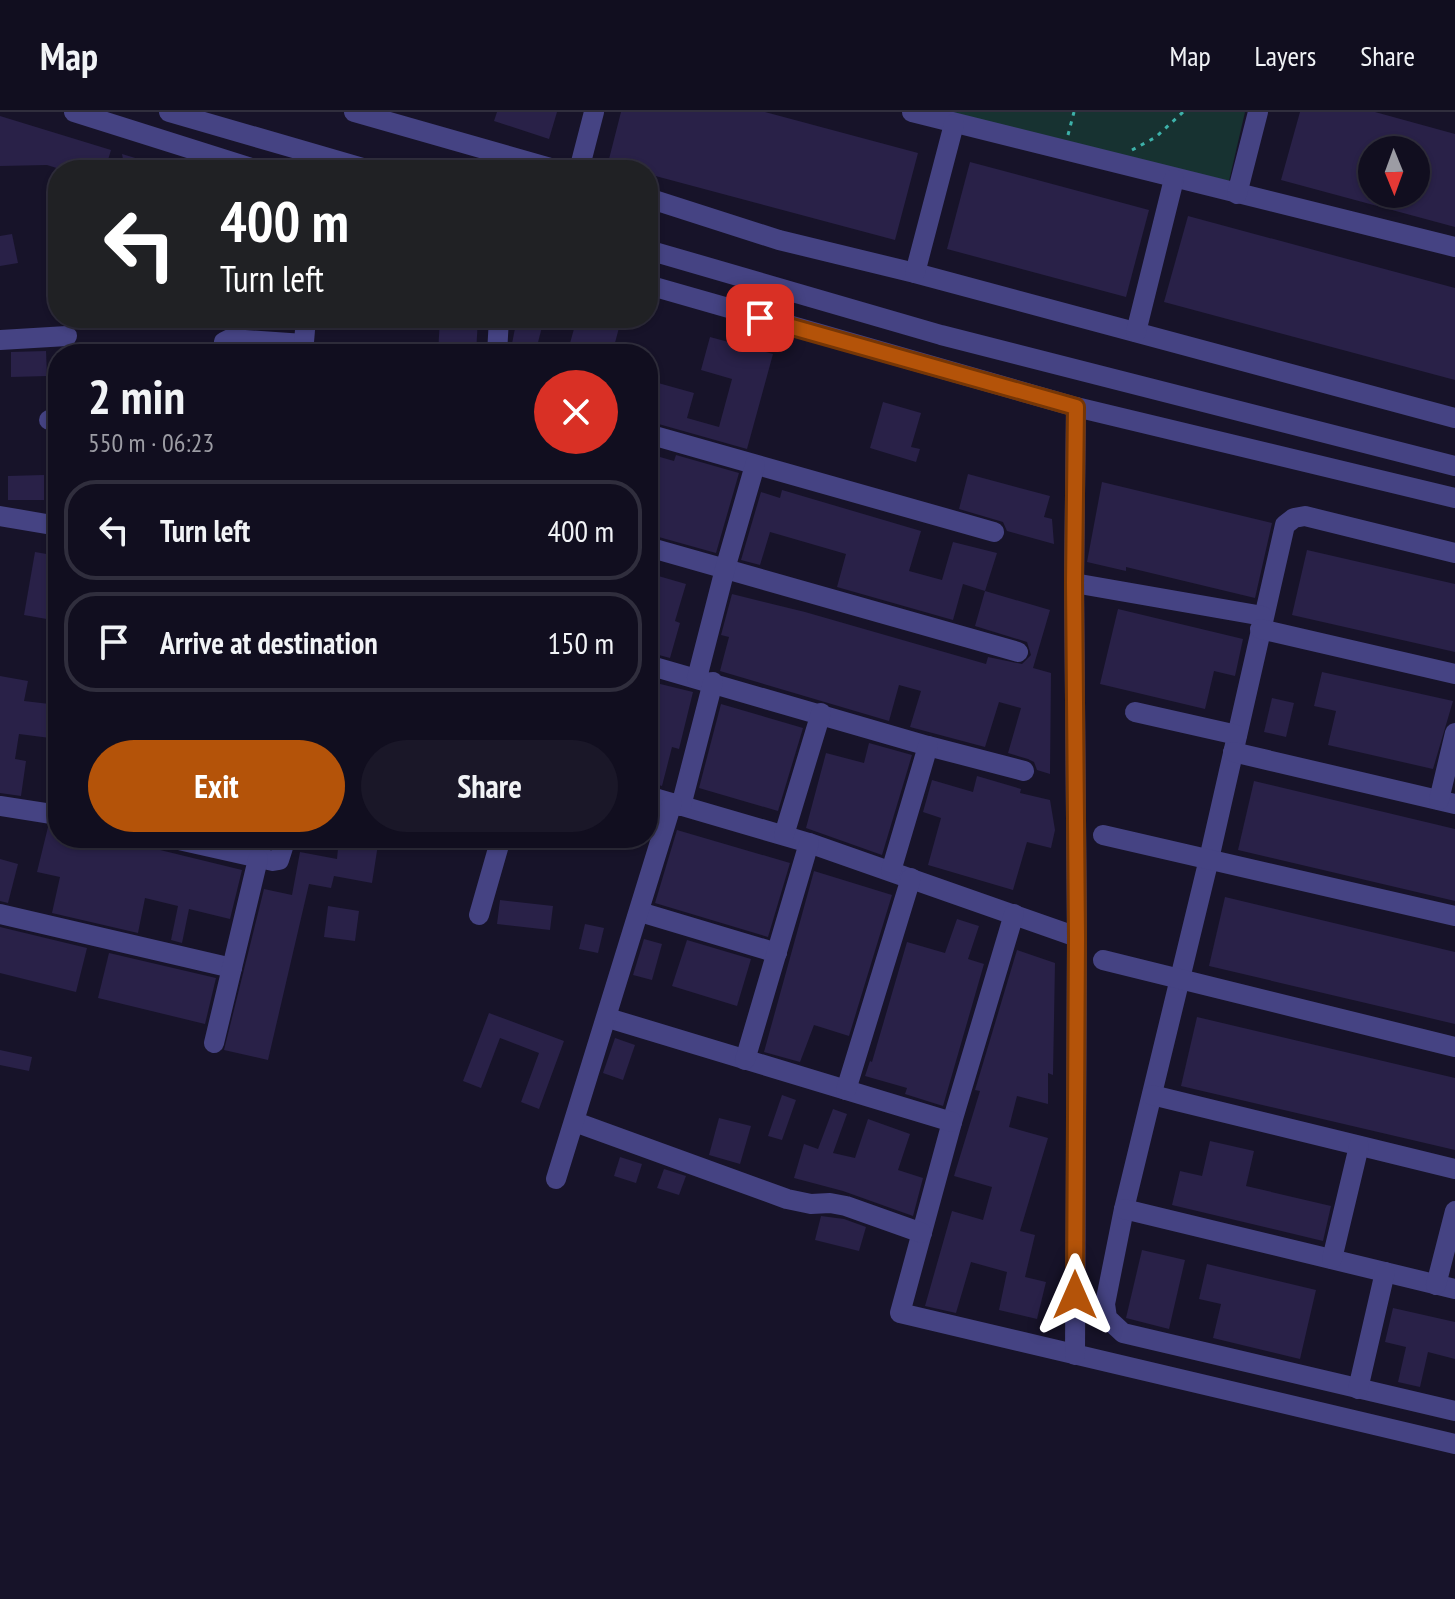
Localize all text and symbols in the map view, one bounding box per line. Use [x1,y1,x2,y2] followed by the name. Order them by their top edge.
[40,31,98,80] text: Map
[1169,37,1211,74] text: Map
[1255,37,1316,74] text: Layers
[1360,37,1415,74] text: Share
[1358,136,1430,208] north arrow
[1358,136,1430,208] map controls
[220,185,349,257] text: 400 m
[88,192,192,296] icon: left
[220,255,324,302] text: Turn left
[726,284,794,352] pin
[738,296,782,340] icon: arrive
[88,365,185,427] text: 2 min
[534,370,618,454] button: close
[88,426,214,459] text: 550 m · 06:23
[92,508,136,552] icon: left
[160,511,250,550] text: Turn left
[548,511,614,550] text: 400 m
[92,620,136,664] icon: arrive
[160,623,378,662] text: Arrive at destination
[548,623,614,662] text: 150 m
[88,740,345,832] button: Exit
[361,740,618,832] button: Share
[1033,1253,1117,1337] position arrow

